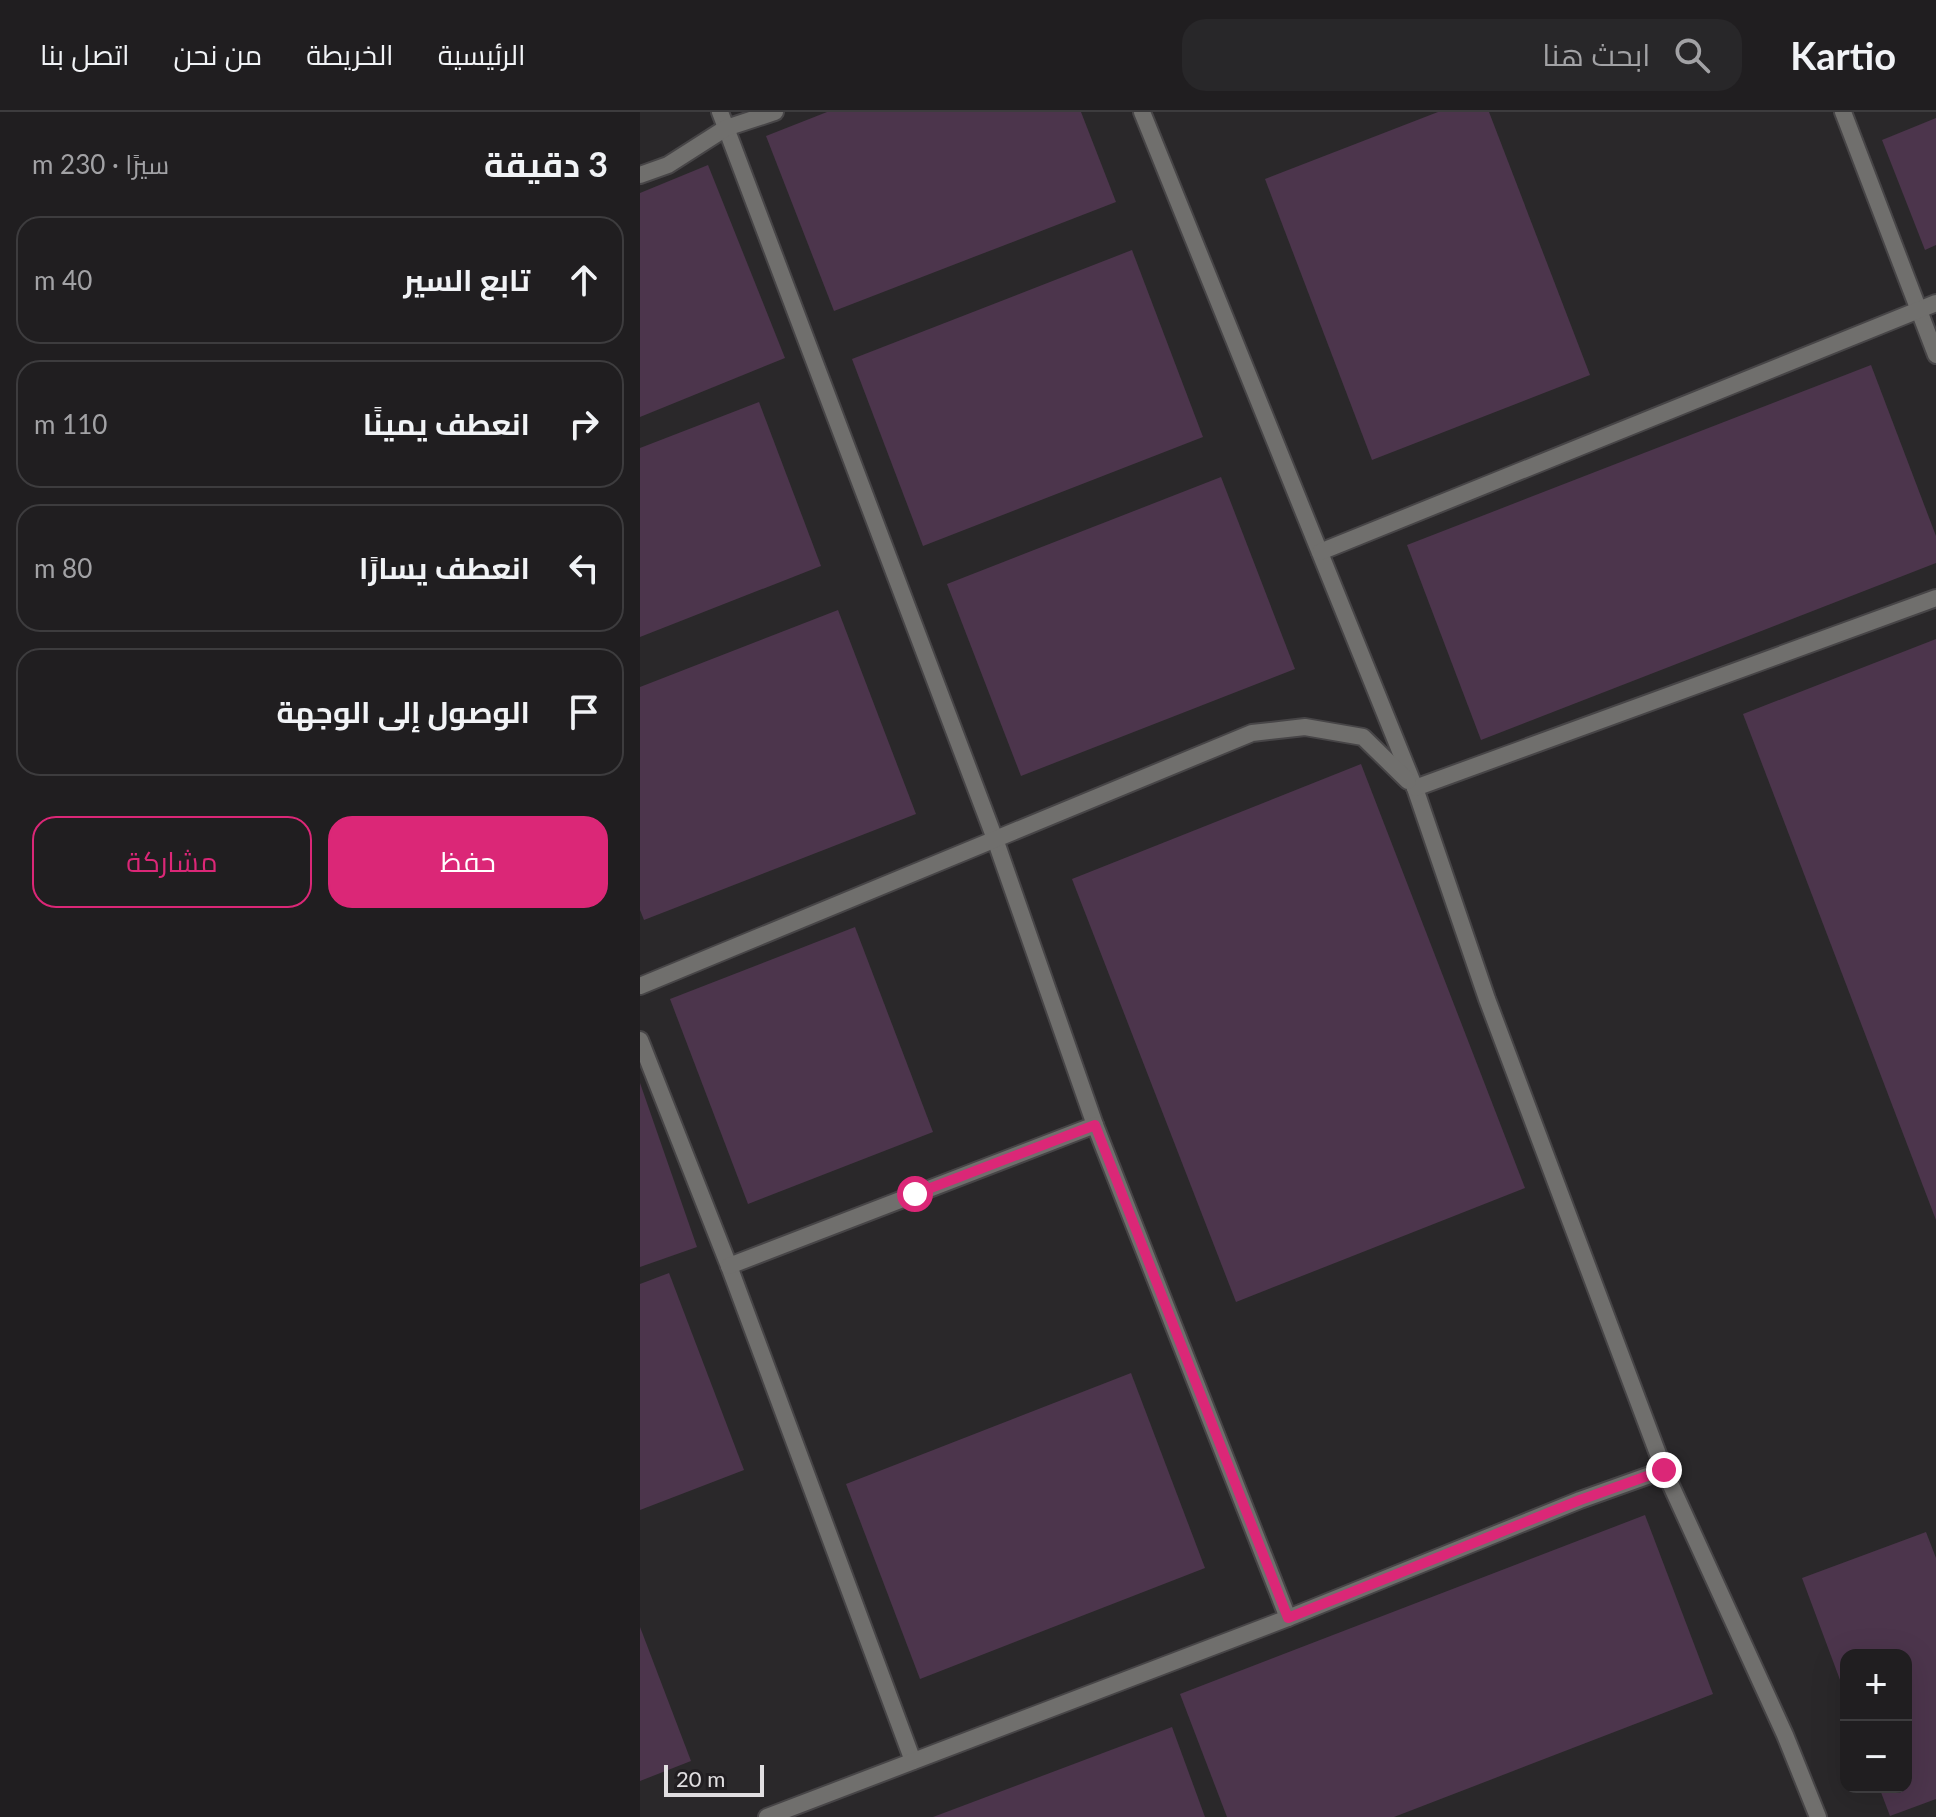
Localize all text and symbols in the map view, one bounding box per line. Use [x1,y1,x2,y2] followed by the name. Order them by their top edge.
[1182,19,1742,91] search box
[1790,32,1896,78] text: Kartio
[1670,33,1714,77] icon: search
[1542,36,1650,72] text: ابحث هنا
[40,37,130,71] text: اتصل بنا
[174,37,262,71] text: من نحن
[306,37,394,71] text: الخريطة
[438,37,526,71] text: الرئيسية
[484,143,608,184] text: 3 دقيقة
[32,148,169,180] text: سيرًا · 230 m
[562,258,606,302] icon: ahead
[403,261,530,297] text: تابع السير
[34,264,92,296] text: 40 m
[562,402,606,446] icon: right
[363,405,530,441] text: انعطف يمينًا
[34,408,107,440] text: 110 m
[562,546,606,590] icon: left
[359,549,530,585] text: انعطف يسارًا
[34,552,92,584] text: 80 m
[562,690,606,734] icon: arrive
[276,693,530,729] text: الوصول إلى الوجهة
[32,816,312,908] button: مشاركة
[328,816,608,908] button: حفظ
[897,1176,933,1212] route start
[1646,1452,1682,1488] route end
[1840,1649,1912,1793] map controls
[1840,1649,1912,1721] button: +
[1840,1721,1912,1793] button: −
[664,1761,764,1797] scale bar
[676,1765,725,1792] text: 20 m

